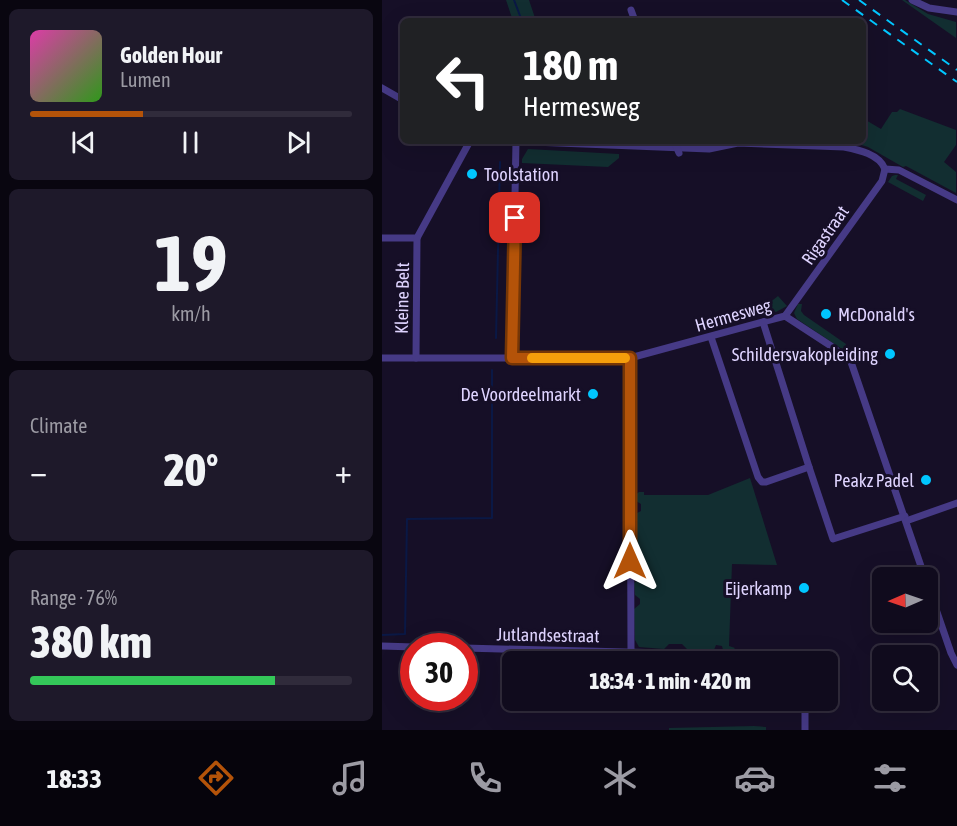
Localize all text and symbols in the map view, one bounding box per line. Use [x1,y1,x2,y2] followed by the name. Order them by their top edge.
[523,41,618,89] text: 180 m
[120,42,222,68] text: Golden Hour
[424,42,502,120] icon: left
[120,68,171,91] text: Lumen
[523,91,640,122] text: Hermesweg
[67,126,100,159] icon: previous
[174,126,207,159] icon: pause
[282,126,315,159] icon: next
[484,164,559,185] place label: Toolstation
[465,167,479,181] marker: Toolstation
[489,192,540,243] pin
[498,201,531,234] icon: arrive
[797,201,853,269] street label: Rigastraat
[154,218,228,308] text: 19
[391,262,413,334] street label: Kleine Belt
[693,294,774,336] street label: Hermesweg
[171,302,211,325] text: km/h
[838,304,915,325] place label: McDonald's
[819,307,833,321] marker: McDonald's
[732,344,878,365] place label: Schildersvakopleiding
[883,347,897,361] marker: Schildersvakopleiding
[460,384,581,405] place label: De Voordeelmarkt
[586,387,600,401] marker: De Voordeelmarkt
[30,414,87,437] text: Climate
[164,444,218,496] text: 20°
[30,452,47,490] text: −
[335,452,352,490] text: +
[834,470,914,491] place label: Peakz Padel
[919,473,933,487] marker: Peakz Padel
[598,529,662,593] position arrow
[872,567,938,633] north arrow
[872,567,938,711] map controls
[725,578,792,599] place label: Eijerkamp
[797,581,811,595] marker: Eijerkamp
[30,586,117,609] text: Range · 76%
[30,616,152,668] text: 380 km
[496,624,600,646] street label: Jutlandsestraat
[400,633,478,711] speed limit sign: 30
[872,645,938,711] button: search
[589,668,751,694] text: 18:34 · 1 min · 420 m
[195,757,237,799] icon: directions
[329,757,371,799] icon: music
[464,757,506,799] icon: phone
[599,757,641,799] icon: climate
[734,757,776,799] icon: car
[869,757,911,799] icon: filters
[46,763,102,794] text: 18:33

